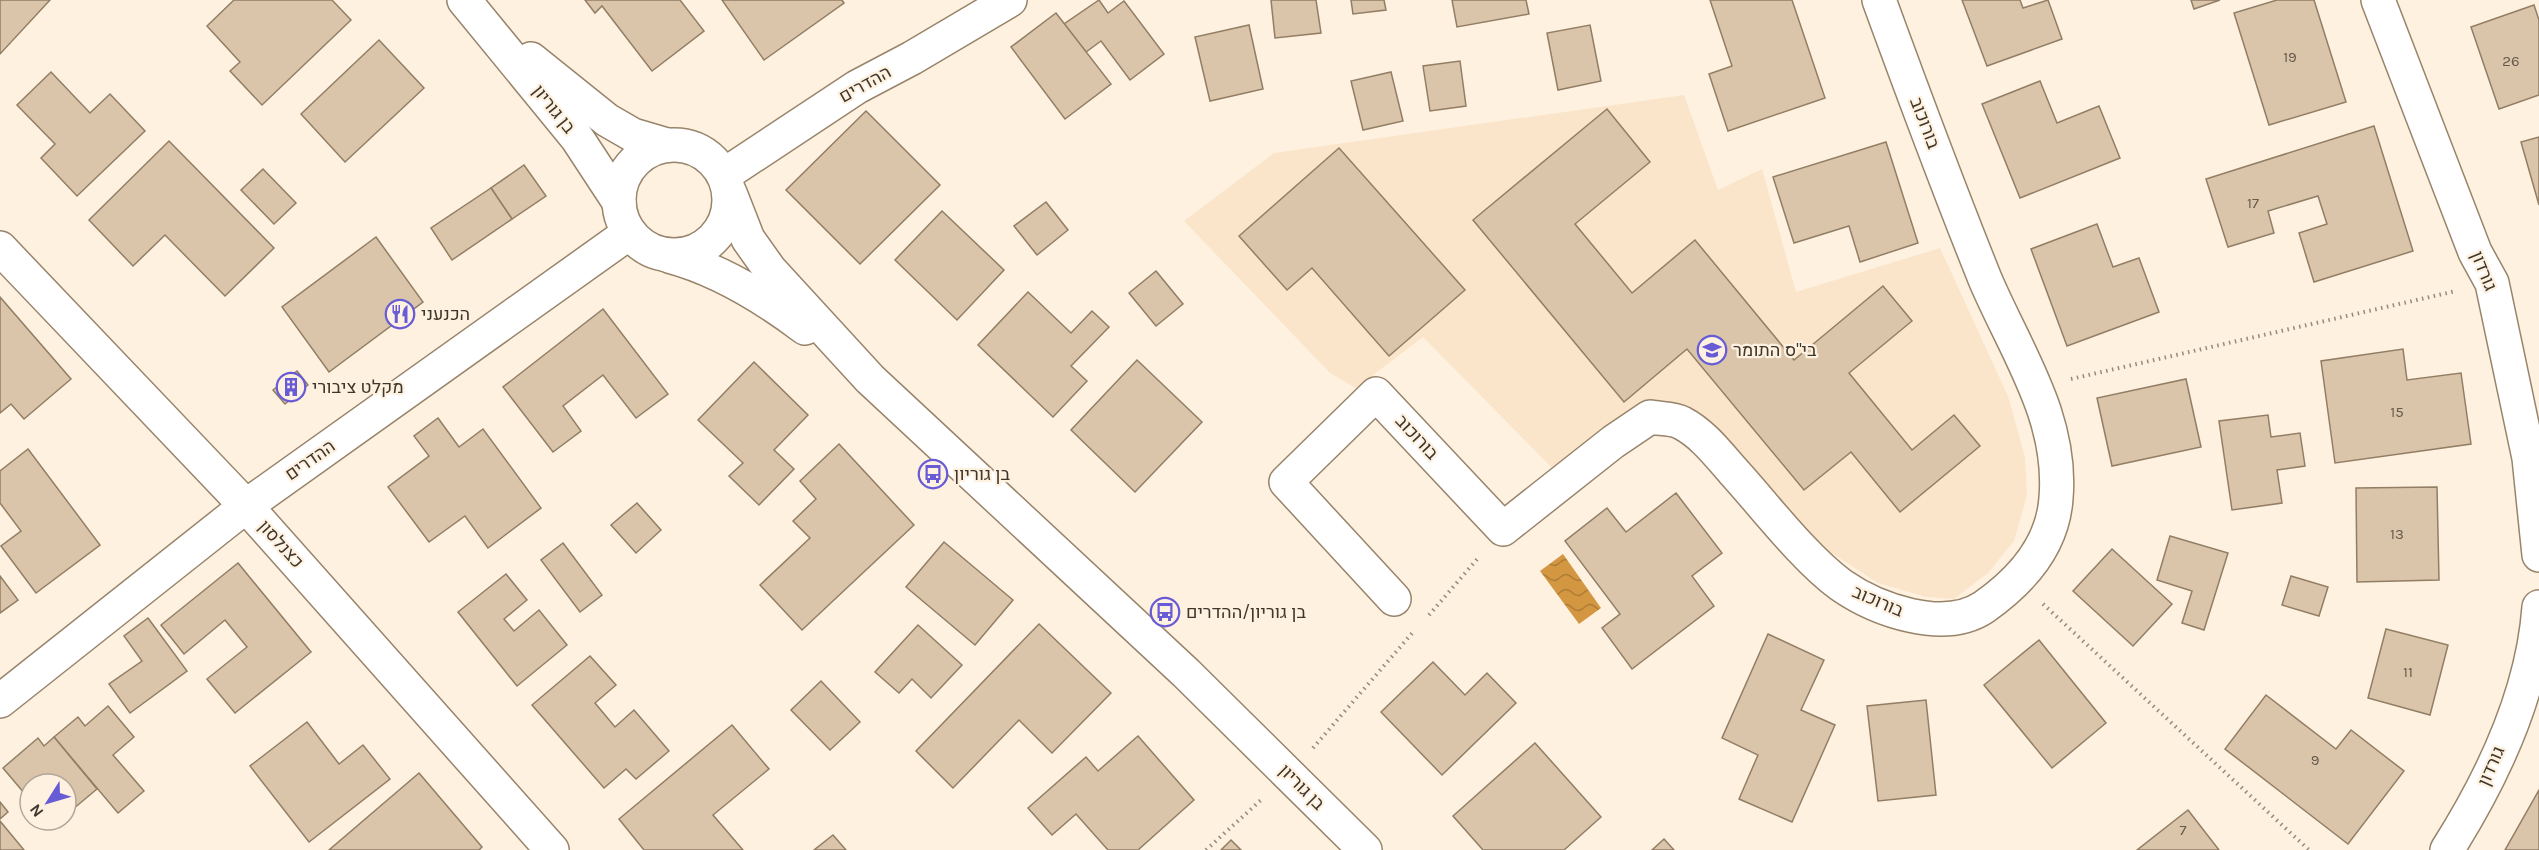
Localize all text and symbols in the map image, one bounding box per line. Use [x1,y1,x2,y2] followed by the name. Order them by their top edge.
[2283,48,2297,66] house number: 19
[2502,52,2520,70] house number: 26
[835,61,895,107] street label: ההדרים
[528,80,580,138] street label: בן גוריון
[1905,94,1945,152] street label: בורוכוב
[2247,194,2259,212] house number: 17
[2466,248,2502,294] street label: גורדון
[384,298,416,330] restaurant icon: הכנעני
[421,303,470,325] place label: הכנעני
[1696,334,1728,366] school or university icon: בי"ס התומר
[1733,339,1817,361] place label: בי"ס התומר
[275,371,307,403] building icon: מקלט ציבורי
[312,376,404,398] place label: מקלט ציבורי
[2390,403,2404,421] house number: 15
[1391,410,1444,464] street label: בורוכוב
[281,435,339,485] street label: ההדרים
[917,458,949,490] bus stop icon: בן גוריון
[954,463,1010,485] place label: בן גוריון
[254,515,308,573] street label: כצנלסון
[2390,525,2404,543] house number: 13
[1849,580,1907,622] street label: בורוכוב
[1149,596,1181,628] bus stop icon: בן גוריון/ההדרים
[1186,601,1306,623] place label: בן גוריון/ההדרים
[2403,663,2413,681] house number: 11
[2473,743,2509,789] street label: גורדון
[2311,751,2319,769] house number: 9
[1274,759,1330,815] street label: בן גוריון
[18,772,78,832] north arrow
[25,800,47,821] text: N
[2179,821,2187,839] house number: 7

